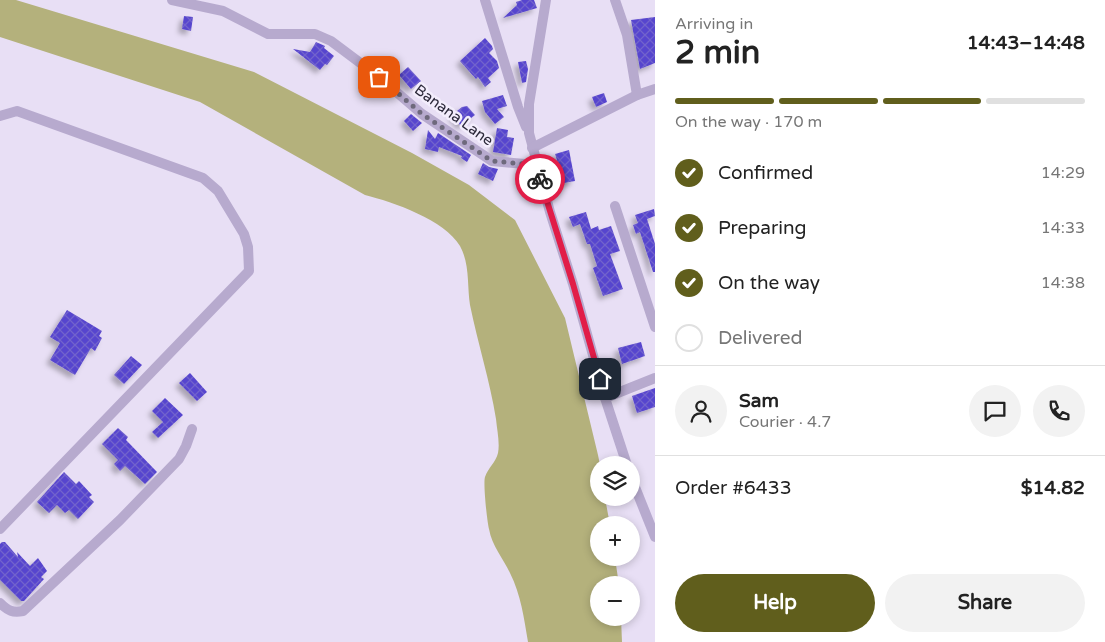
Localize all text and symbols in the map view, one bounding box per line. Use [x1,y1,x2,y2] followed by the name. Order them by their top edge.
[675,14,753,34] text: Arriving in
[967,32,1085,54] text: 14:43–14:48
[675,34,760,72] text: 2 min
[358,56,400,98] pin
[365,63,393,91] icon: bag
[411,81,497,149] street label: Banana Lane
[675,112,822,132] text: On the way · 170 m
[515,154,565,204] courier
[675,159,703,187] icon: check
[718,162,813,184] text: Confirmed
[1041,163,1085,183] text: 14:29
[526,165,554,193] icon: bike
[675,214,703,242] icon: check
[718,217,807,239] text: Preparing
[1041,218,1085,238] text: 14:33
[675,269,703,297] icon: check
[718,272,820,294] text: On the way
[1041,273,1085,293] text: 14:38
[718,327,803,349] text: Delivered
[579,358,621,400] pin
[586,365,614,393] icon: home
[675,385,727,437] button: person
[969,385,1021,437] button: chat
[1033,385,1085,437] button: phone
[739,390,779,412] text: Sam
[739,412,831,432] text: Courier · 4.7
[590,456,640,626] map controls
[590,456,640,506] button: layers
[675,477,792,499] text: Order #6433
[1021,477,1085,499] text: $14.82
[590,516,640,566] button: +
[675,574,875,632] button: Help
[885,574,1085,632] button: Share
[590,576,640,626] button: −

